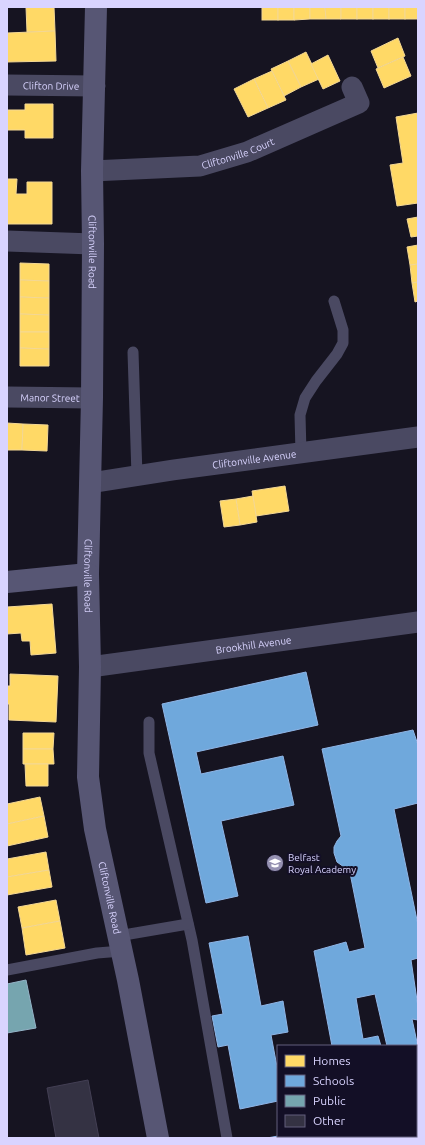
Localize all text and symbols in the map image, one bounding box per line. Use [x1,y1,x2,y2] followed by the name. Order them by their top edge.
[23,80,79,91] street label: Clifton Drive
[200,135,276,171] street label: Cliftonville Court
[87,215,99,289] street label: Cliftonville Road
[20,392,80,403] street label: Manor Street
[212,448,297,470] street label: Cliftonville Avenue
[82,539,94,613] street label: Cliftonville Road
[215,634,292,655] street label: Brookhill Avenue
[288,852,356,875] place label: Belfast Royal Academy
[265,853,285,873] school or university icon: Belfast Royal Academy
[97,860,123,935] street label: Cliftonville Road
[277,1045,417,1137] legend
[313,1054,351,1067] text: Homes
[313,1074,354,1087] text: Schools
[313,1094,346,1107] text: Public
[313,1114,346,1127] text: Other

